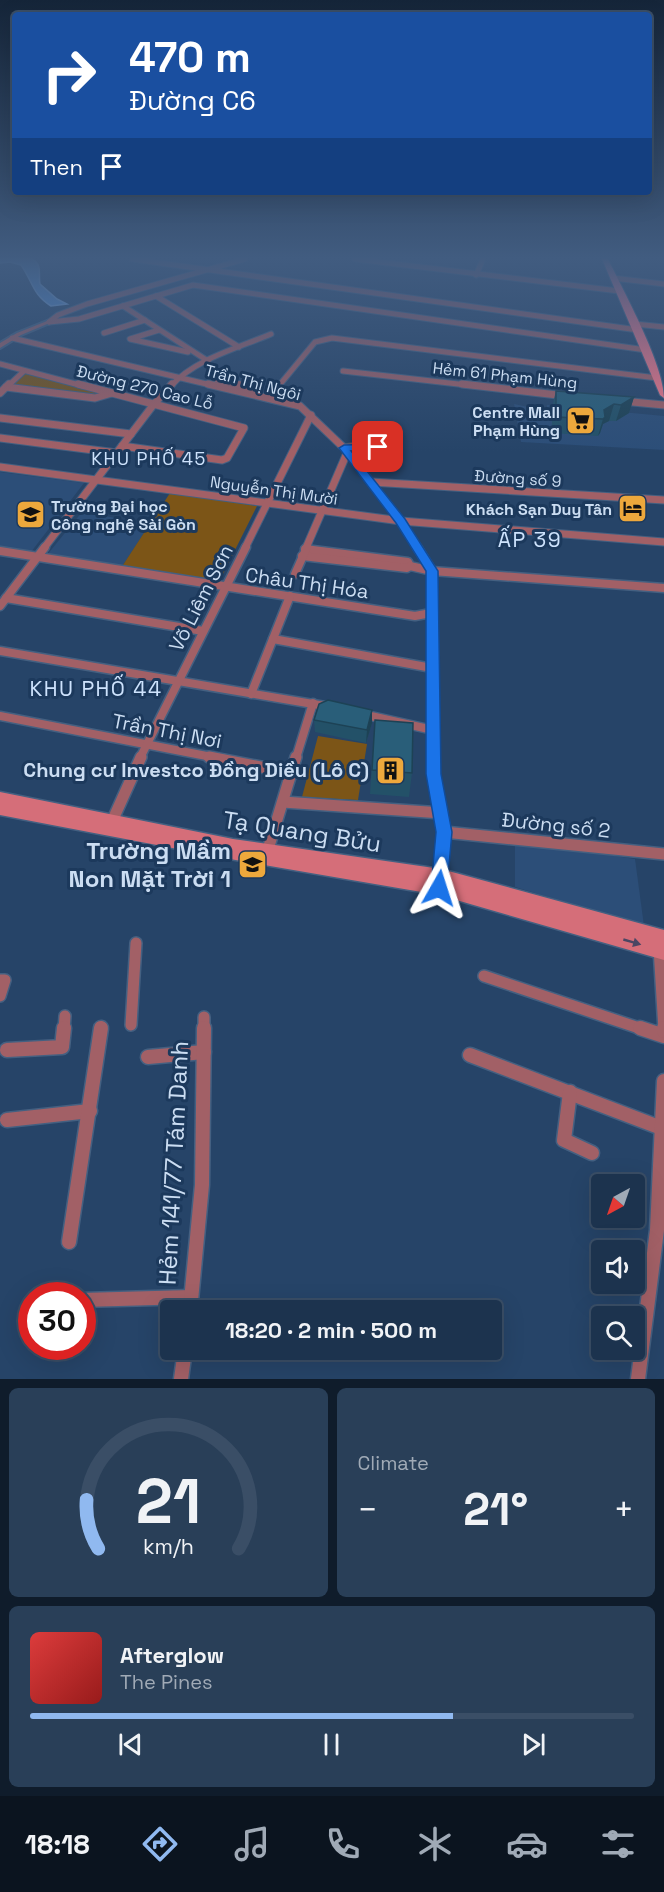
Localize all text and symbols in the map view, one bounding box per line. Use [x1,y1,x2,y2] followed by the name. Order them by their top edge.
[129,31,251,84] text: 470 m
[30,36,108,114] icon: right
[129,83,256,118] text: Đường C6
[95,150,128,183] icon: arrive
[30,153,83,181] text: Then
[432,357,578,394] street label: Hẻm 61 Phạm Hùng
[75,360,215,415] street label: Đường 270 Cao Lỗ
[203,360,303,405] street label: Trần Thị Ngôi
[472,402,560,441] place label: Centre Mall Phạm Hùng
[565,405,597,437] supermarket icon: Centre Mall Phạm Hùng
[352,421,403,472] pin
[361,430,394,463] icon: arrive
[91,447,207,470] district label: KHU PHỐ 45
[474,465,562,492] street label: Đường số 9
[209,471,339,510] street label: Nguyễn Thị Mười
[617,493,649,525] hotel icon: Khách Sạn Duy Tân
[51,496,196,535] place label: Trường Đại học Công nghệ Sài Gòn
[14,499,46,531] school or university icon: Trường Đại học Công nghệ Sài Gòn
[466,499,612,520] place label: Khách Sạn Duy Tân
[498,525,562,553] district label: ẤP 39
[163,540,239,656] street label: Võ Liêm Sơn
[244,561,370,605] street label: Châu Thị Hóa
[29,674,163,702] district label: KHU PHỐ 44
[110,708,224,754] street label: Trần Thị Nơi
[374,754,406,786] building icon: Chung cư Investco Đồng Diều (Lô C)
[23,757,369,783] place label: Chung cư Investco Đồng Diều (Lô C)
[221,804,383,859] street label: Tạ Quang Bửu
[500,806,612,844] street label: Đường số 2
[69,835,231,894] place label: Trường Mầm Non Mặt Trời 1
[236,849,268,881] school or university icon: Trường Mầm Non Mặt Trời 1
[407,856,471,920] position arrow
[623,938,641,947] one-way arrow
[152,1040,195,1286] street label: Hẻm 141/77 Tám Danh
[591,1174,645,1228] north arrow
[591,1174,645,1360] map controls
[591,1240,645,1294] button: sound
[18,1282,96,1360] speed limit sign: 30
[591,1306,645,1360] button: search
[225,1316,437,1344] text: 18:20 · 2 min · 500 m
[358,1450,429,1476] text: Climate
[136,1462,201,1541] text: 21
[463,1481,528,1538] text: 21°
[358,1489,378,1531] text: −
[614,1489,634,1531] text: +
[143,1534,194,1561] text: km/h
[120,1641,224,1669] text: Afterglow
[120,1669,213,1695] text: The Pines
[114,1728,147,1761] icon: previous
[315,1728,348,1761] icon: pause
[517,1728,550,1761] icon: next
[139,1823,181,1865] icon: directions
[231,1823,273,1865] icon: music
[322,1823,364,1865] icon: phone
[414,1823,456,1865] icon: climate
[506,1823,548,1865] icon: car
[597,1823,639,1865] icon: filters
[25,1827,90,1862] text: 18:18

